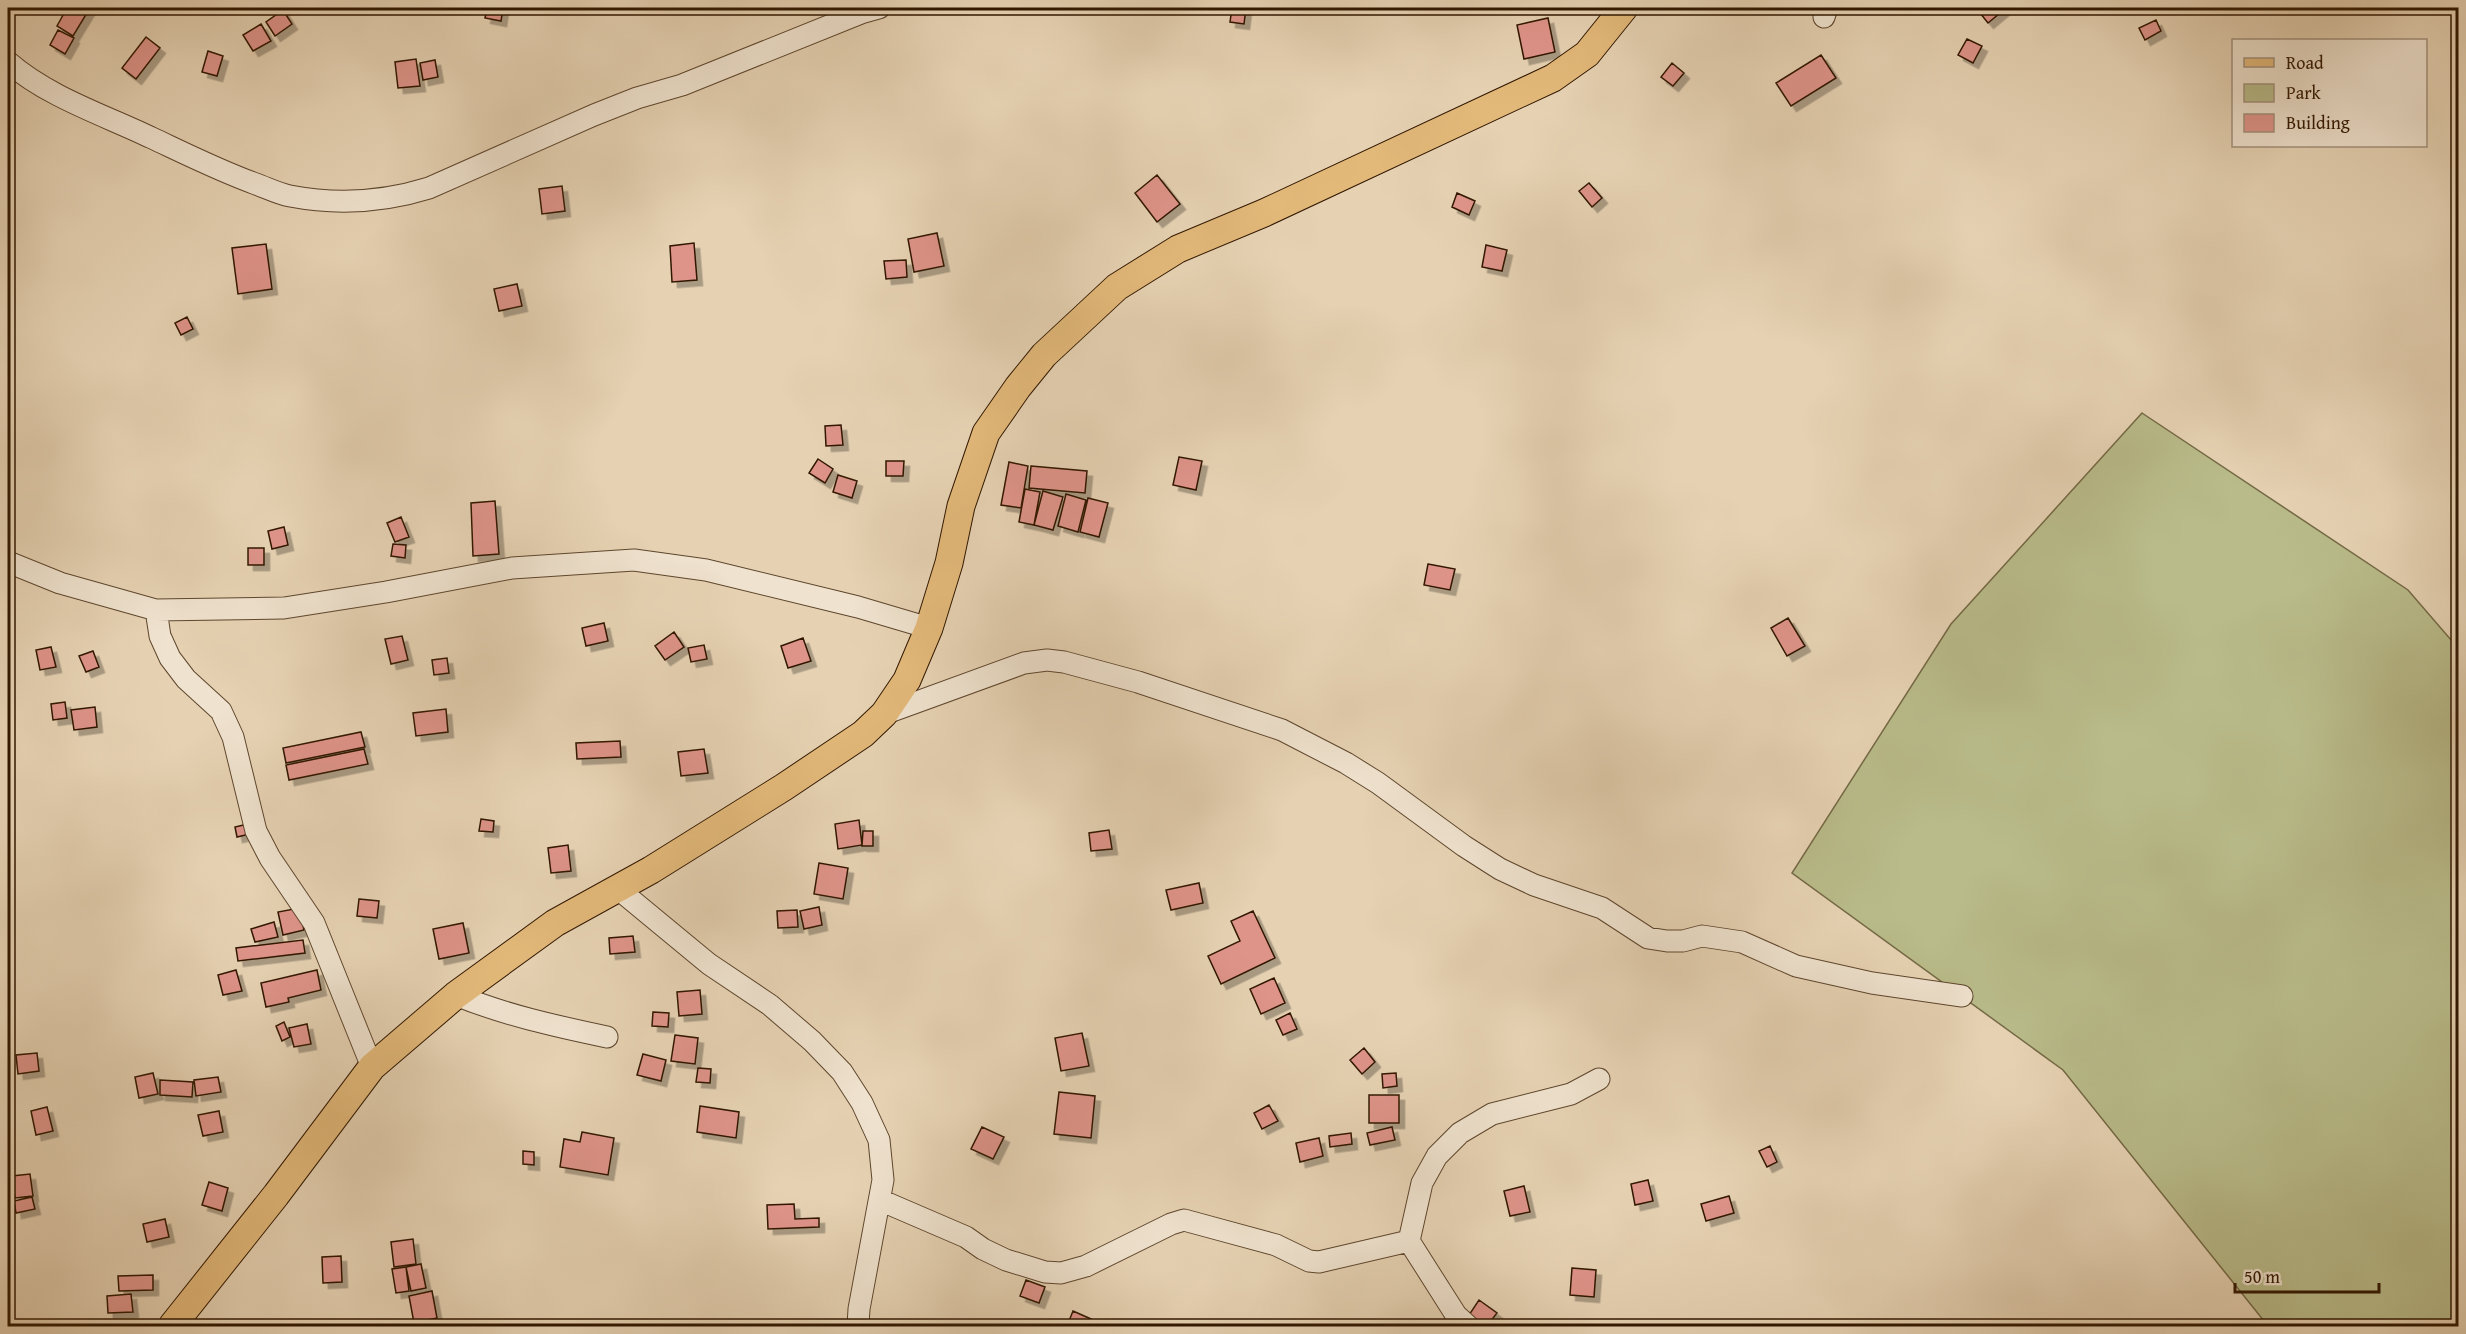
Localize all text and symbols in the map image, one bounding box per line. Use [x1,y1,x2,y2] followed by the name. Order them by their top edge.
[2232,39,2427,147] legend
[2286,49,2324,76] text: Road
[2286,79,2322,106] text: Park
[2286,109,2350,136] text: Building
[2235,1256,2379,1294] scale bar
[2244,1263,2280,1290] text: 50 m

